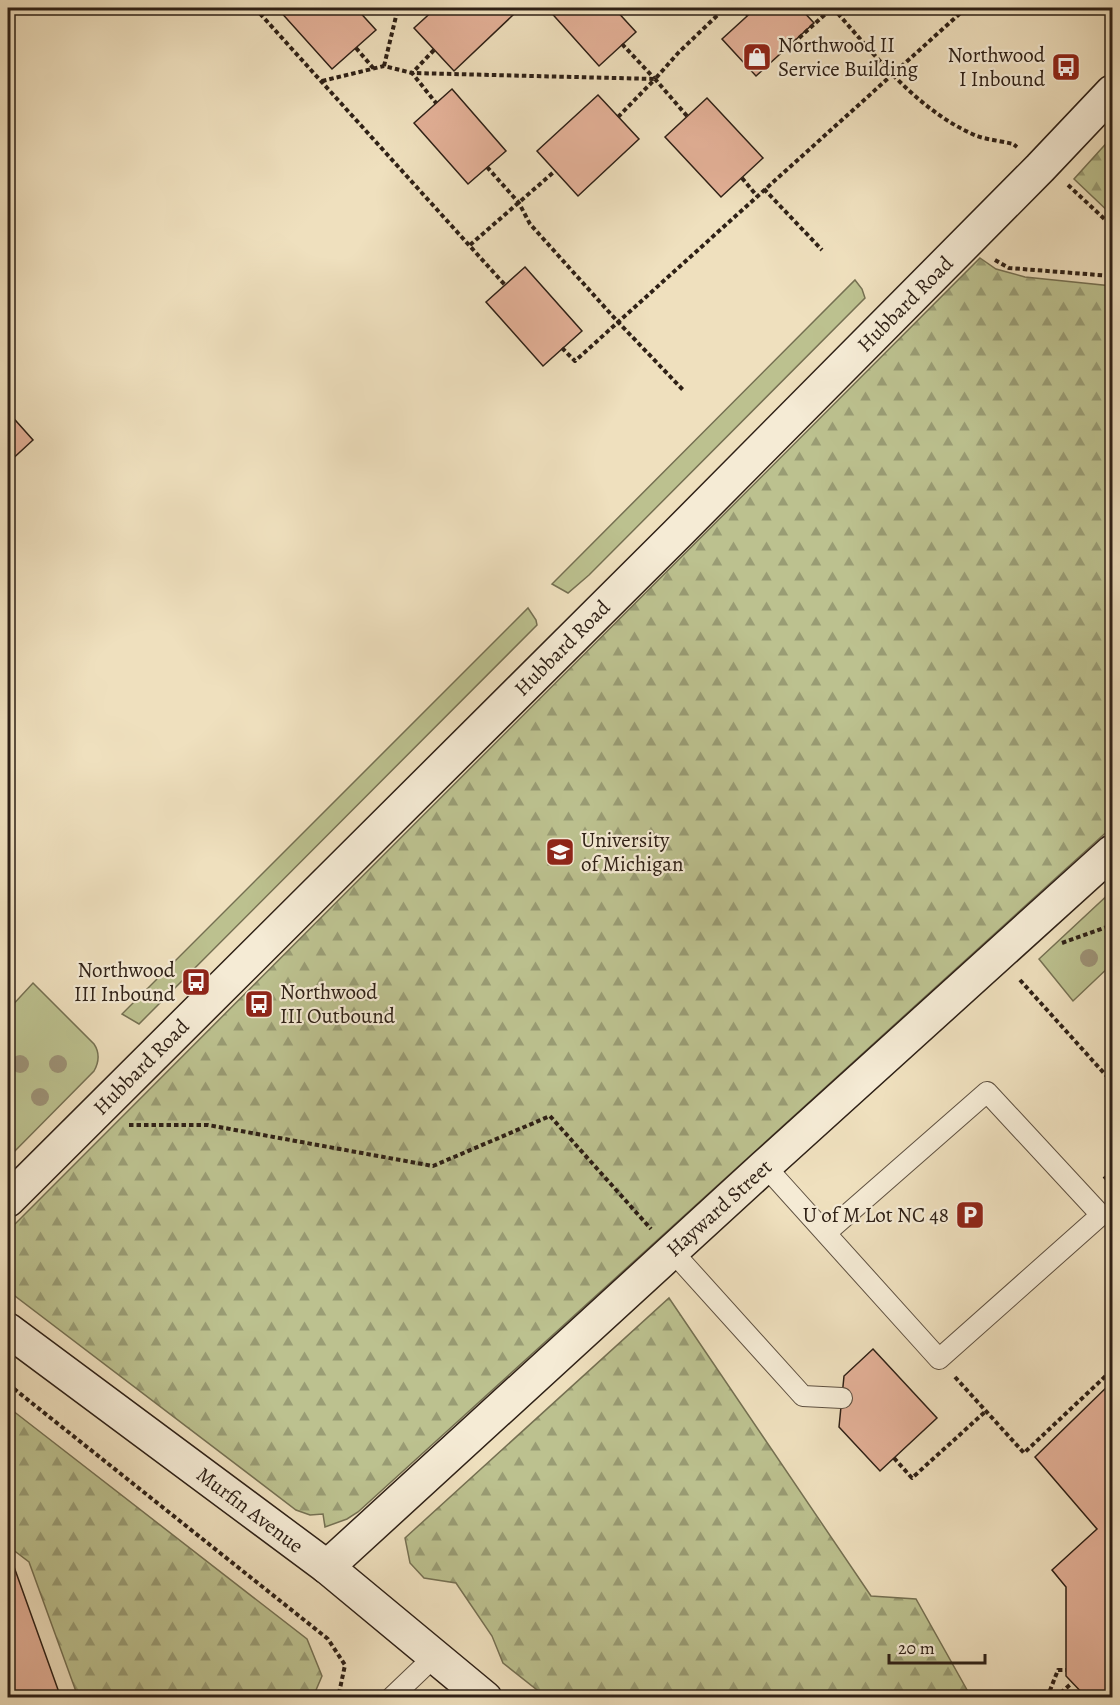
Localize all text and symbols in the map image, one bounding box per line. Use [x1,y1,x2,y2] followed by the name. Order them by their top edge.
[778,31,919,83] place label: Northwood II Service Building
[741,41,773,73] shop icon: Northwood II Service Building
[947,41,1046,93] place label: Northwood I Inbound
[1050,51,1082,83] bus stop icon: Northwood I Inbound
[851,249,960,358] street label: Hubbard Road
[508,593,617,702] street label: Hubbard Road
[581,826,684,878] place label: University of Michigan
[544,836,576,868] school or university icon: University of Michigan
[74,956,176,1008] place label: Northwood III Inbound
[180,966,212,998] bus stop icon: Northwood III Inbound
[280,978,396,1030] place label: Northwood III Outbound
[243,988,275,1020] bus stop icon: Northwood III Outbound
[87,1012,196,1121] street label: Hubbard Road
[660,1153,778,1263] street label: Hayward Street
[954,1199,986,1231] parking icon: U of M Lot NC 48
[803,1201,949,1229] place label: U of M Lot NC 48
[191,1461,309,1559] street label: Murfin Avenue
[889,1627,985,1665] scale bar
[898,1636,935,1660] text: 20 m

